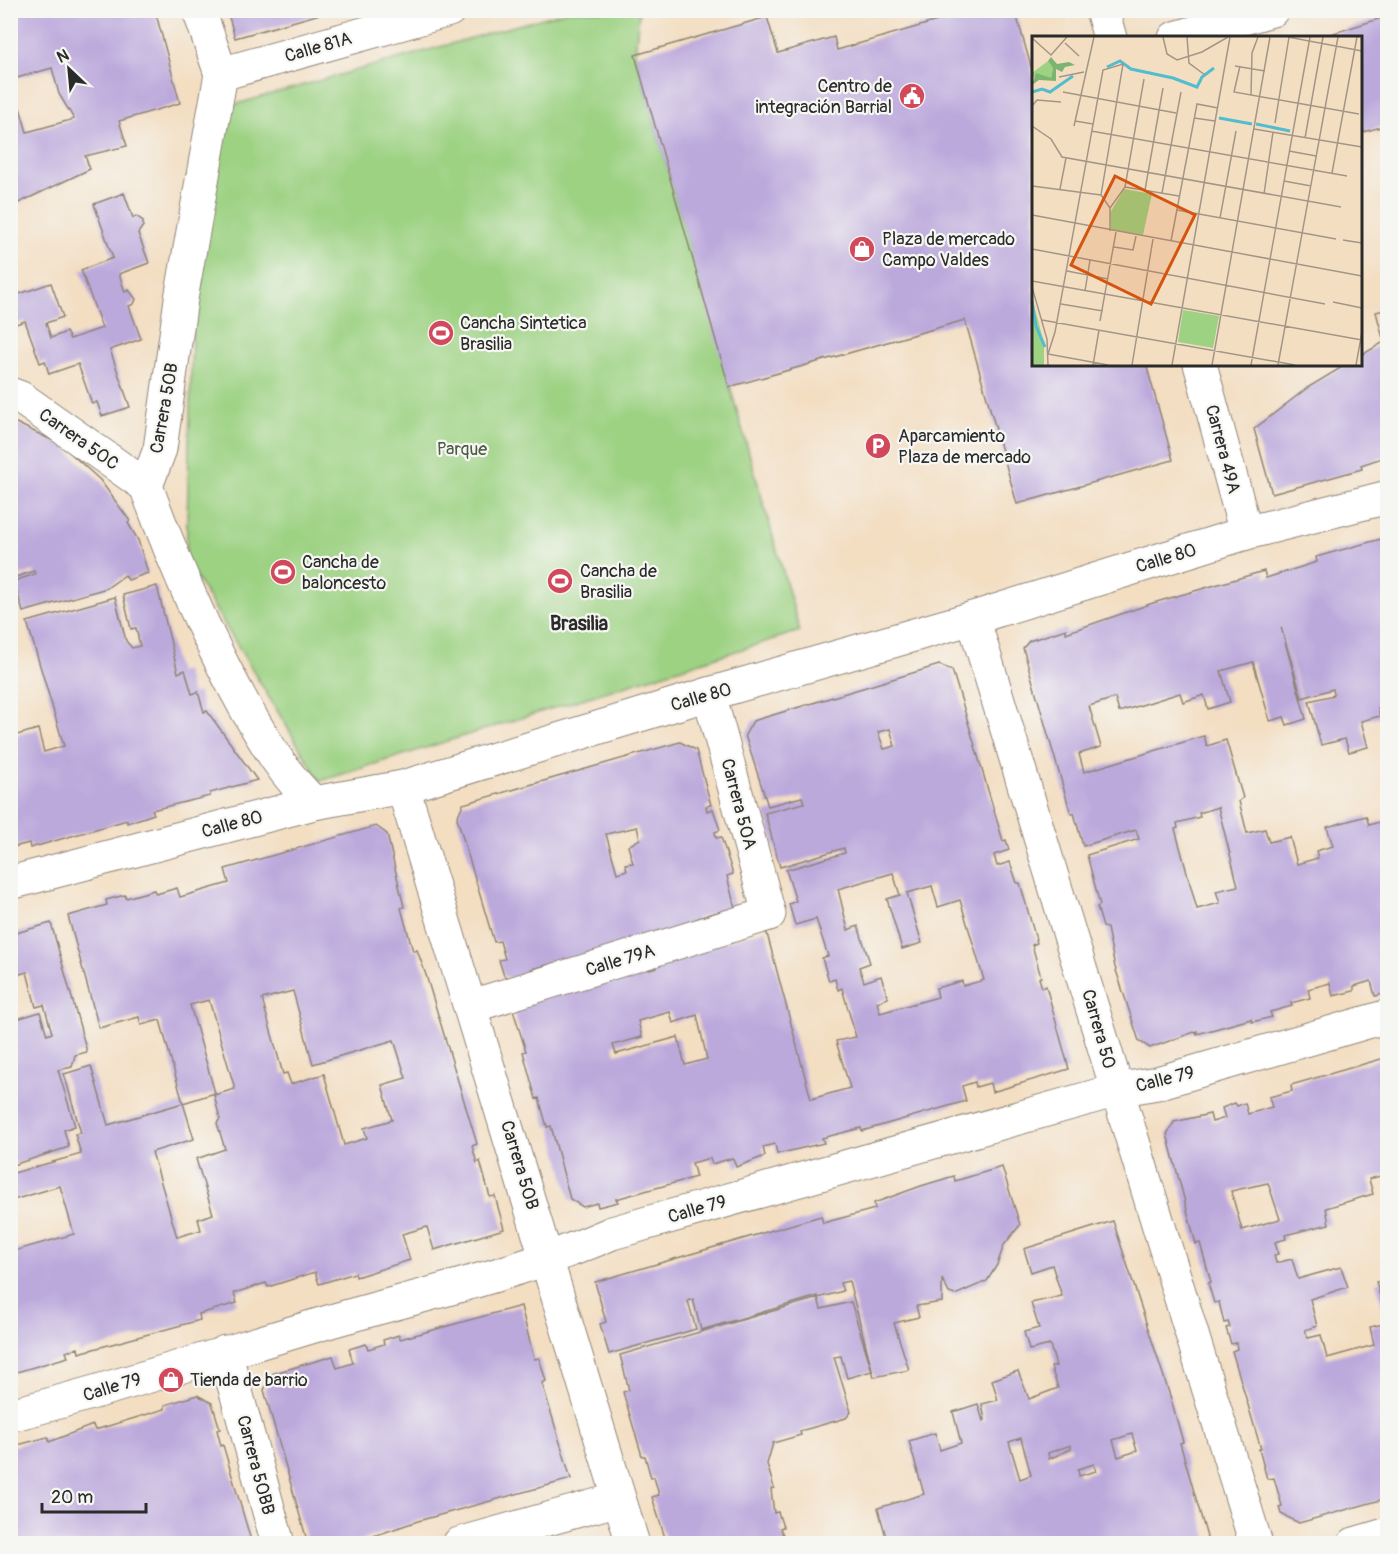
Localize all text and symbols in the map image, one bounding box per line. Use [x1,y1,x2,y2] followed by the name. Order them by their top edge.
[282,27,355,68] street label: Calle 81A
[1032,36,1362,366] inset map
[39,39,99,99] north arrow
[54,45,72,68] text: N
[755,75,892,119] place label: Centro de integración Barrial
[897,81,927,111] public building icon: Centro de integración Barrial
[882,228,1015,272] place label: Plaza de mercado Campo Valdes
[847,234,877,264] shop icon: Plaza de mercado Campo Valdes
[460,312,587,356] place label: Cancha Sintetica Brasilia
[426,318,456,348] sports icon: Cancha Sintetica Brasilia
[145,361,184,455] street label: Carrera 50B
[1200,402,1245,496] street label: Carrera 49A
[34,403,123,475] street label: Carrera 50C
[898,425,1031,469] place label: Aparcamiento Plaza de mercado
[863,431,893,461] parking icon: Aparcamiento Plaza de mercado
[437,438,487,461] park label: Parque
[1133,538,1199,579] street label: Calle 80
[302,551,386,595] place label: Cancha de baloncesto
[268,557,298,587] sports icon: Cancha de baloncesto
[580,560,657,604] place label: Cancha de Brasilia
[545,566,575,596] sports icon: Cancha de Brasilia
[550,611,608,636] district label: Brasilia
[668,678,734,717] street label: Calle 80
[715,756,762,852] street label: Carrera 50A
[199,805,265,844] street label: Calle 80
[583,939,658,982] street label: Calle 79A
[1076,987,1121,1072] street label: Carrera 50
[1133,1061,1197,1098] street label: Calle 79
[495,1118,544,1212] street label: Carrera 50B
[665,1190,729,1229] street label: Calle 79
[156,1365,186,1395] shop icon: Tienda de barrio
[80,1368,144,1407] street label: Calle 79
[190,1369,308,1392] place label: Tienda de barrio
[231,1413,280,1517] street label: Carrera 50BB
[42,1476,146,1514] scale bar
[51,1486,93,1509] text: 20 m

